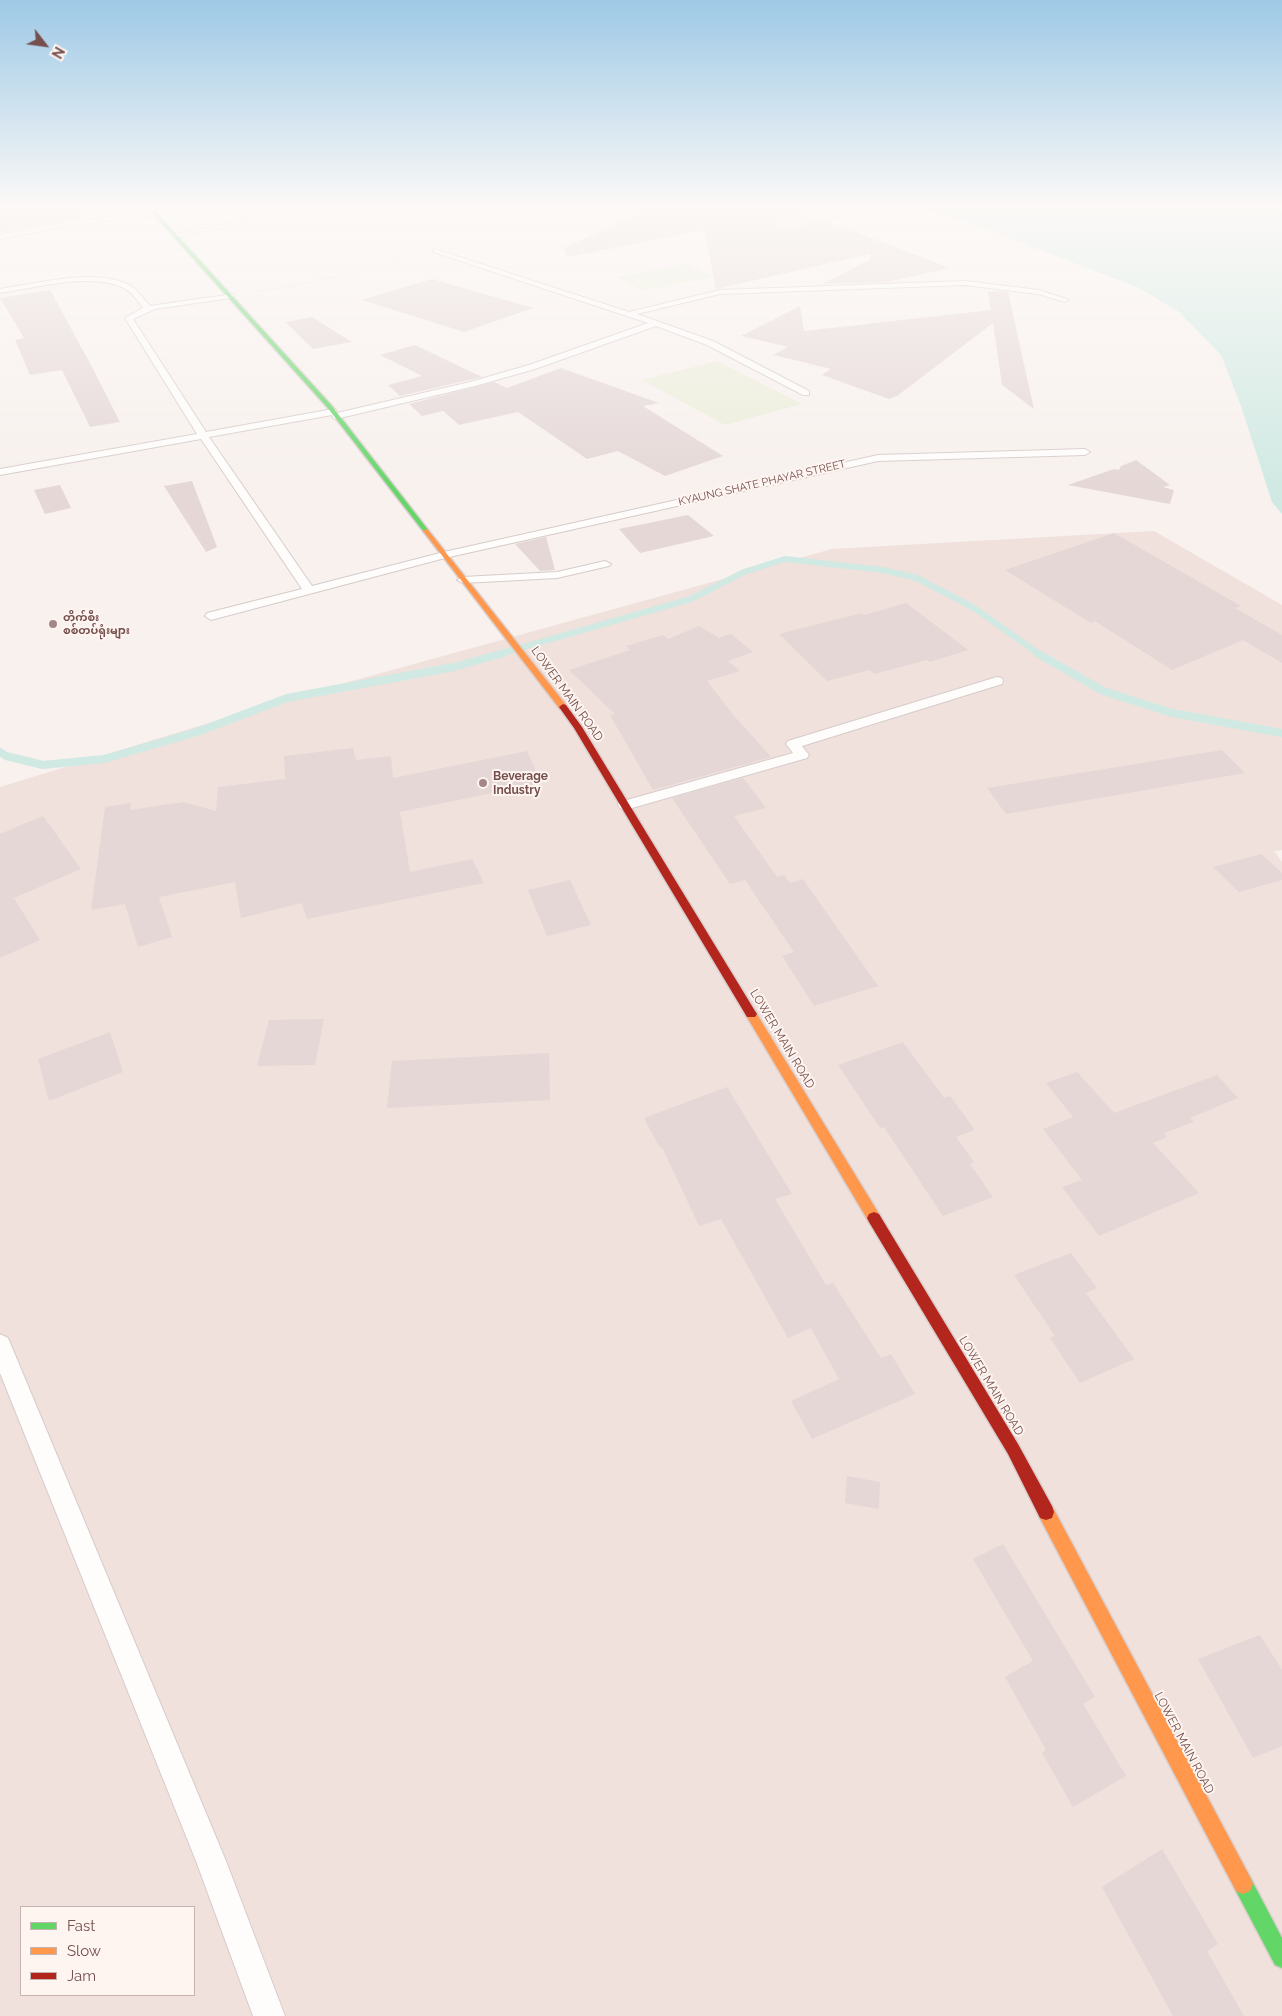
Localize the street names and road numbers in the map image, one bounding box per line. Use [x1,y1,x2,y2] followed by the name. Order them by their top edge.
[677,457,847,509] street label: KYAUNG SHATE PHAYAR STREET
[528,644,606,744] street label: LOWER MAIN ROAD
[747,987,817,1091] street label: LOWER MAIN ROAD
[956,1334,1026,1438] street label: LOWER MAIN ROAD
[1151,1690,1217,1796] street label: LOWER MAIN ROAD

